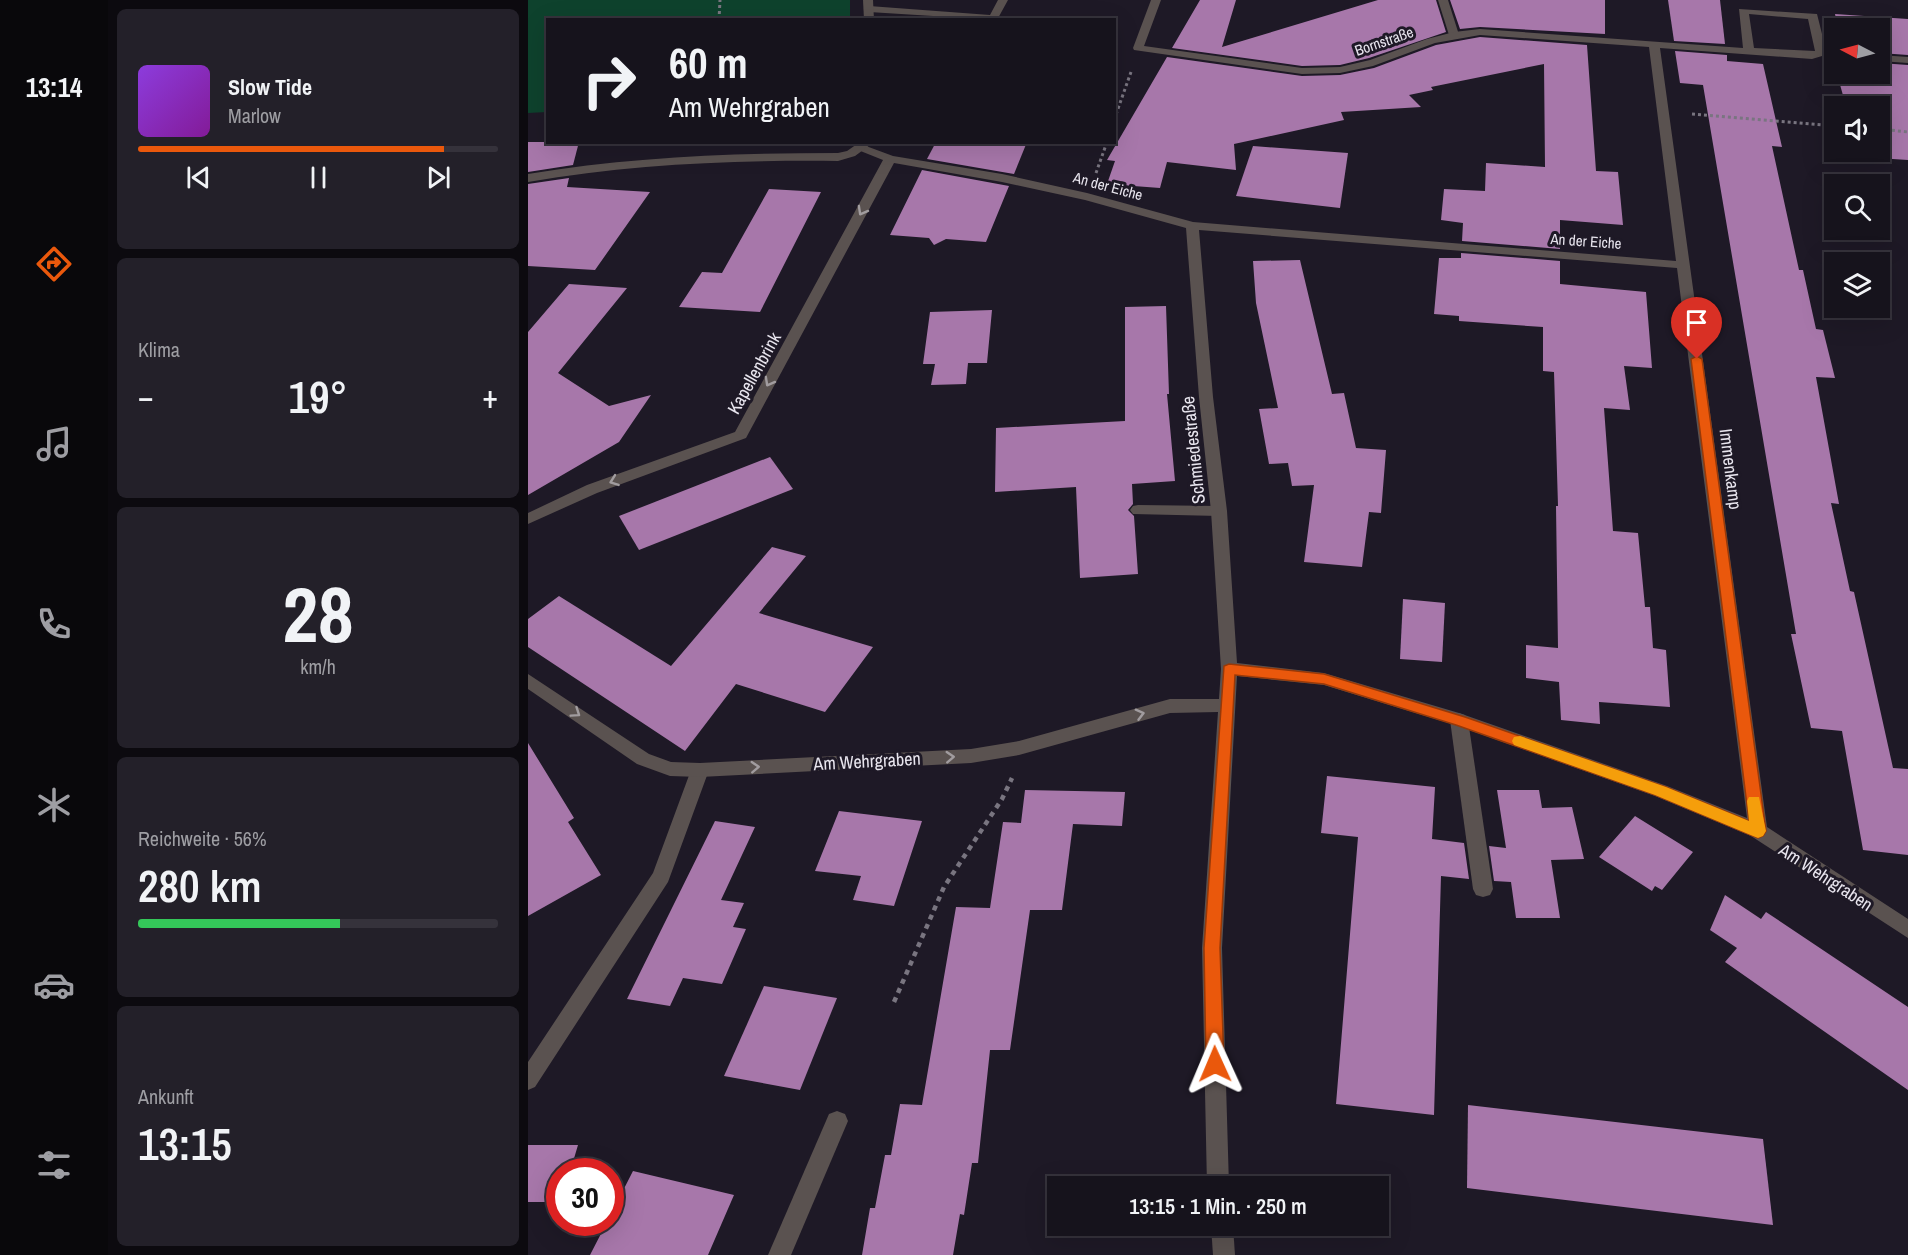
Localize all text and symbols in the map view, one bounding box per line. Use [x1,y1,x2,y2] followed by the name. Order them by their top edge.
[1824,18,1890,84] north arrow
[1824,18,1890,318] map controls
[1352,21,1416,61] street label: Bornstraße
[669,35,748,91] text: 60 m
[570,42,648,120] icon: right
[26,69,82,105] text: 13:14
[228,72,312,102] text: Slow Tide
[669,89,830,125] text: Am Wehrgraben
[1824,96,1890,162] button: sound
[228,102,281,129] text: Marlow
[182,161,215,194] icon: previous
[302,161,335,194] icon: pause
[422,161,455,194] icon: next
[1070,166,1145,205] street label: An der Eiche
[1824,174,1890,240] button: search
[858,205,869,215] one-way arrow
[1549,228,1622,254] street label: An der Eiche
[33,243,75,285] icon: directions
[1824,252,1890,318] button: layers
[1671,297,1722,359] pin
[1680,306,1713,339] icon: arrive
[721,327,787,419] street label: Kapellenbrink
[138,336,180,363] text: Klima
[288,366,348,427] text: 19°
[138,374,154,418] text: −
[482,374,498,418] text: +
[765,376,776,386] one-way arrow
[1175,395,1211,505] street label: Schmiedestraße
[33,423,75,465] icon: music
[1714,427,1748,511] street label: Immenkamp
[609,474,620,486] one-way arrow
[282,561,354,666] text: 28
[33,603,75,645] icon: phone
[300,653,336,680] text: km/h
[570,706,581,717] one-way arrow
[1134,709,1144,721] one-way arrow
[812,746,921,776] street label: Am Wehrgraben
[945,750,954,763] one-way arrow
[751,761,760,774] one-way arrow
[33,784,75,826] icon: climate
[138,825,267,852] text: Reichweite · 56%
[1773,837,1878,917] street label: Am Wehrgraben
[138,855,262,916] text: 280 km
[33,964,75,1006] icon: car
[1183,1032,1247,1096] position arrow
[138,1083,194,1110] text: Ankunft
[138,1113,232,1174] text: 13:15
[33,1144,75,1186] icon: filters
[546,1158,624,1236] speed limit sign: 30
[1129,1191,1307,1221] text: 13:15 · 1 Min. · 250 m

